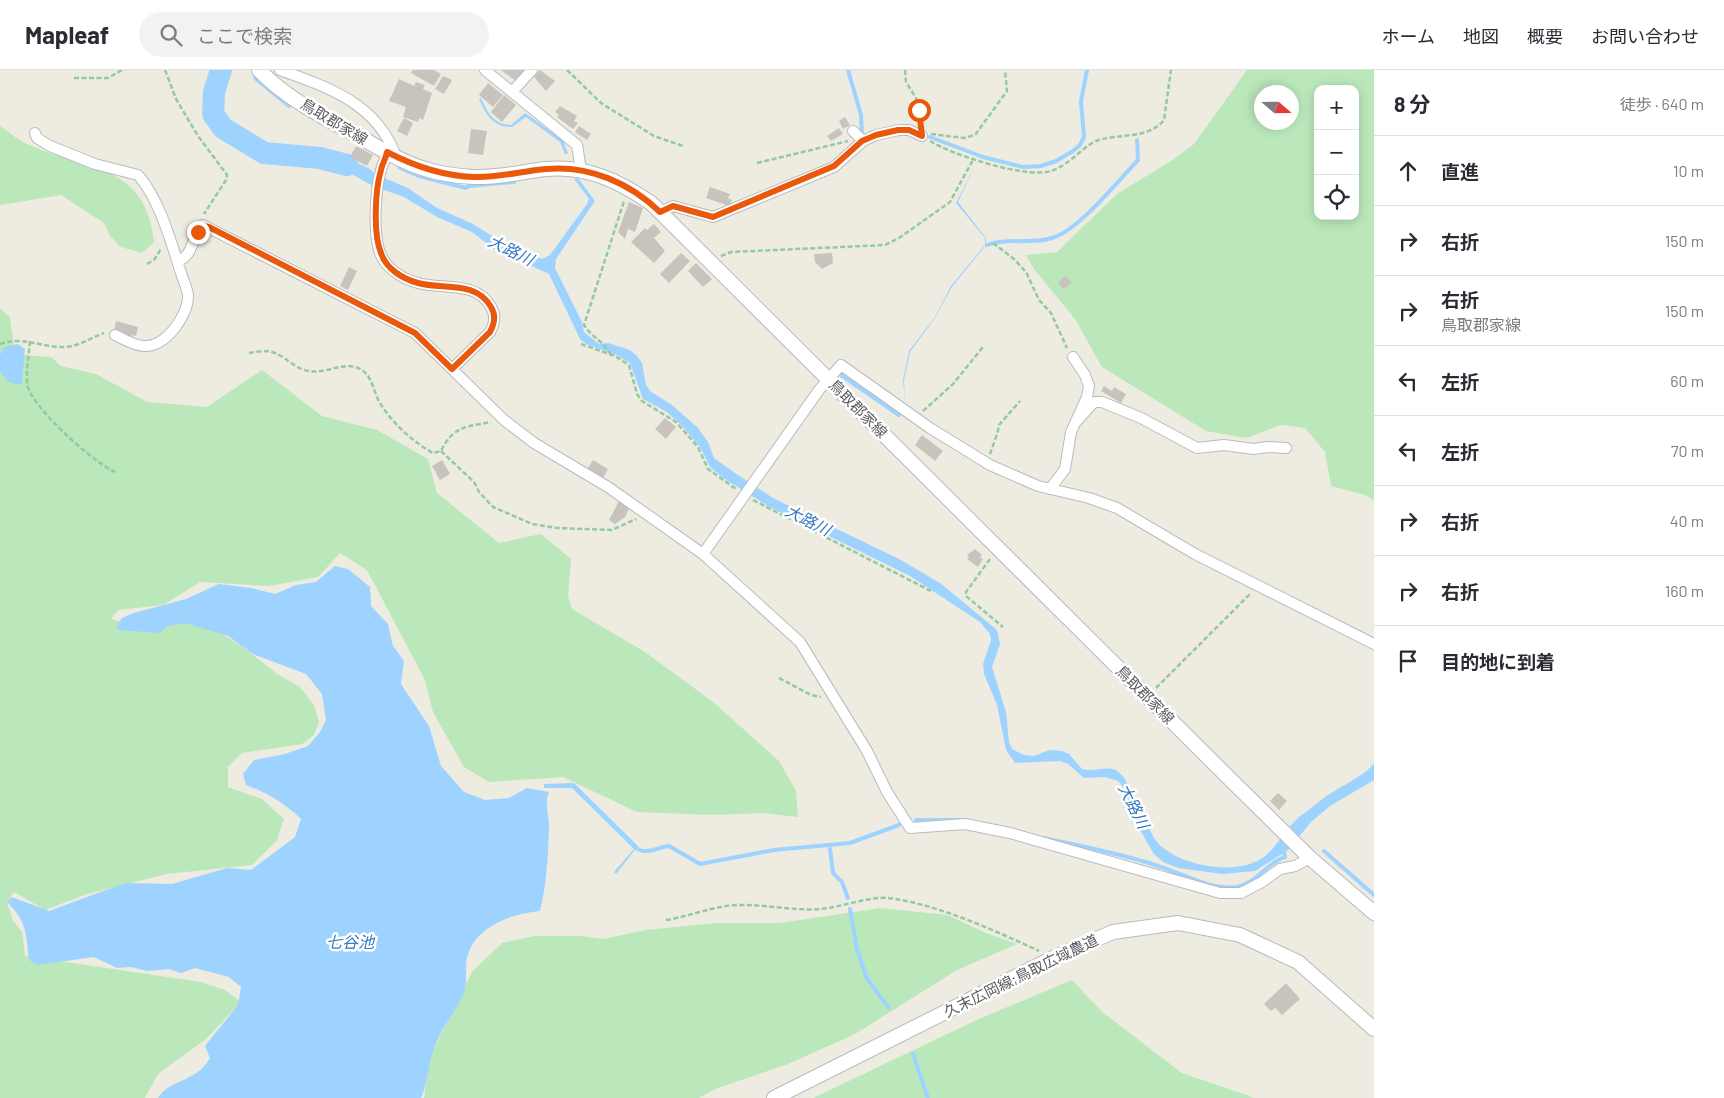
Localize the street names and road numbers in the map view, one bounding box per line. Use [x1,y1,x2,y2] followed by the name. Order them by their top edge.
[298,94,371,148] street label: 鳥取郡家線
[826,375,892,441] street label: 鳥取郡家線
[1113,661,1179,727] street label: 鳥取郡家線
[940,930,1101,1020] street label: 久末広岡線;鳥取広域農道

